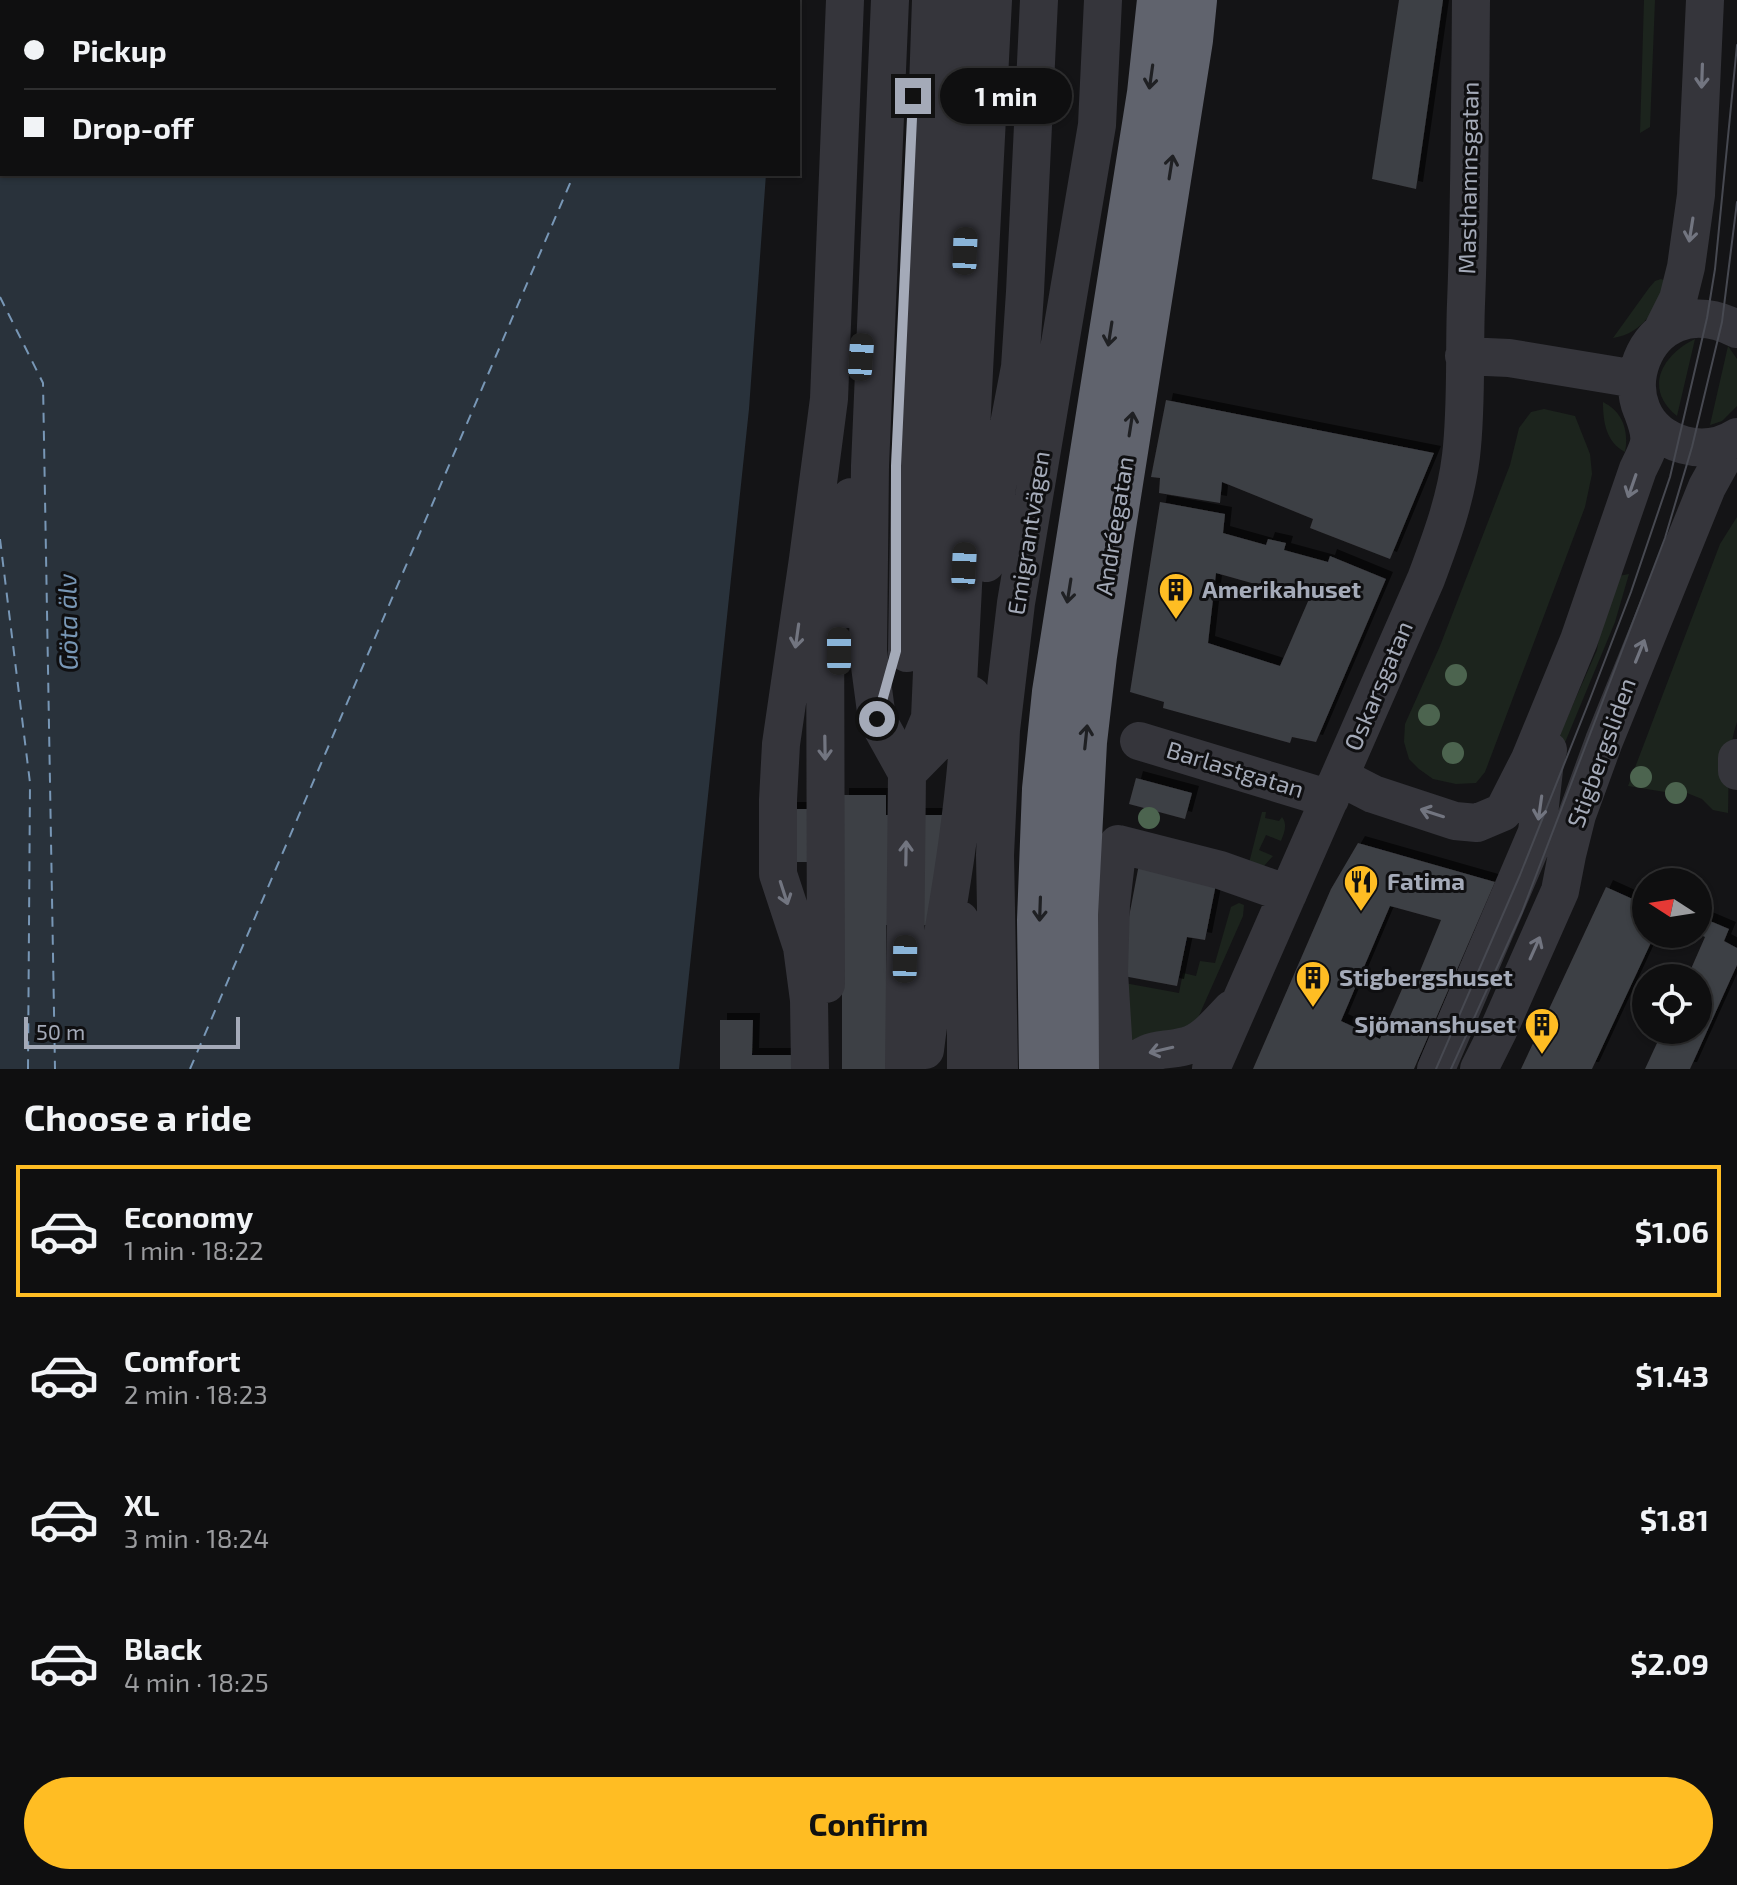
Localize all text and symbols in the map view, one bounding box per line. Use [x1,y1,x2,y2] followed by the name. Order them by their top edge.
[72,32,167,68] text: Pickup
[1694,62,1709,89] one-way arrow
[1143,64,1158,90] one-way arrow
[941,68,1073,124] callout: 1 min
[895,78,931,114] route end
[975,80,1037,111] text: 1 min
[1451,81,1484,274] street label: Masthamnsgatan
[72,109,194,145] text: Drop-off
[1164,155,1179,180] one-way arrow
[1683,216,1698,242] one-way arrow
[952,227,978,275] car
[1102,321,1117,346] one-way arrow
[847,332,875,382] car
[1124,412,1139,437] one-way arrow
[1000,449,1055,617] street label: Emigrantvägen
[1088,454,1139,597] street label: Andréegatan
[1624,473,1639,498] one-way arrow
[951,541,977,591] car
[1157,571,1195,621] building icon: Amerikahuset
[50,573,83,671] water label: Göta älv
[1202,574,1361,603] place label: Amerikahuset
[1061,578,1076,603] one-way arrow
[1337,616,1418,755] street label: Oskarsgatan
[789,622,804,648] one-way arrow
[827,627,851,675] car
[1634,639,1649,663] one-way arrow
[1560,674,1641,831] street label: Stigbergsliden
[859,701,895,737] route start
[1079,724,1094,750] one-way arrow
[818,734,833,761] one-way arrow
[1163,734,1308,803] street label: Barlastgatan
[1532,795,1547,820] one-way arrow
[1420,805,1445,820] one-way arrow
[899,840,914,867] one-way arrow
[1342,863,1380,913] restaurant icon: Fatima
[1387,866,1465,895] place label: Fatima
[1632,868,1712,948] north arrow
[1632,868,1712,1044] map controls
[777,880,792,906] one-way arrow
[1032,895,1047,922] one-way arrow
[893,935,917,983] car
[1528,936,1543,960] one-way arrow
[1294,959,1332,1009] building icon: Stigbergshuset
[1339,962,1513,991] place label: Stigbergshuset
[1632,964,1712,1044] button: locate
[1523,1006,1561,1056] building icon: Sjömanshuset
[1354,1009,1516,1038] place label: Sjömanshuset
[24,1013,240,1049] scale bar
[36,1018,85,1044] text: 50 m
[1148,1043,1174,1058] one-way arrow
[24,1095,252,1138] text: Choose a ride
[28,1195,100,1267] icon: car
[124,1198,253,1234] text: Economy
[1635,1213,1709,1249] text: $1.06
[124,1234,264,1265] text: 1 min · 18:22
[28,1339,100,1411] icon: car
[124,1342,241,1378] text: Comfort
[1635,1357,1709,1393] text: $1.43
[124,1378,268,1409] text: 2 min · 18:23
[28,1483,100,1555] icon: car
[124,1486,159,1522] text: XL
[1640,1501,1709,1537] text: $1.81
[124,1522,269,1553] text: 3 min · 18:24
[28,1627,100,1699] icon: car
[124,1630,202,1666] text: Black
[1630,1645,1709,1681] text: $2.09
[124,1666,269,1697] text: 4 min · 18:25
[24,1777,1713,1869] button: Confirm

